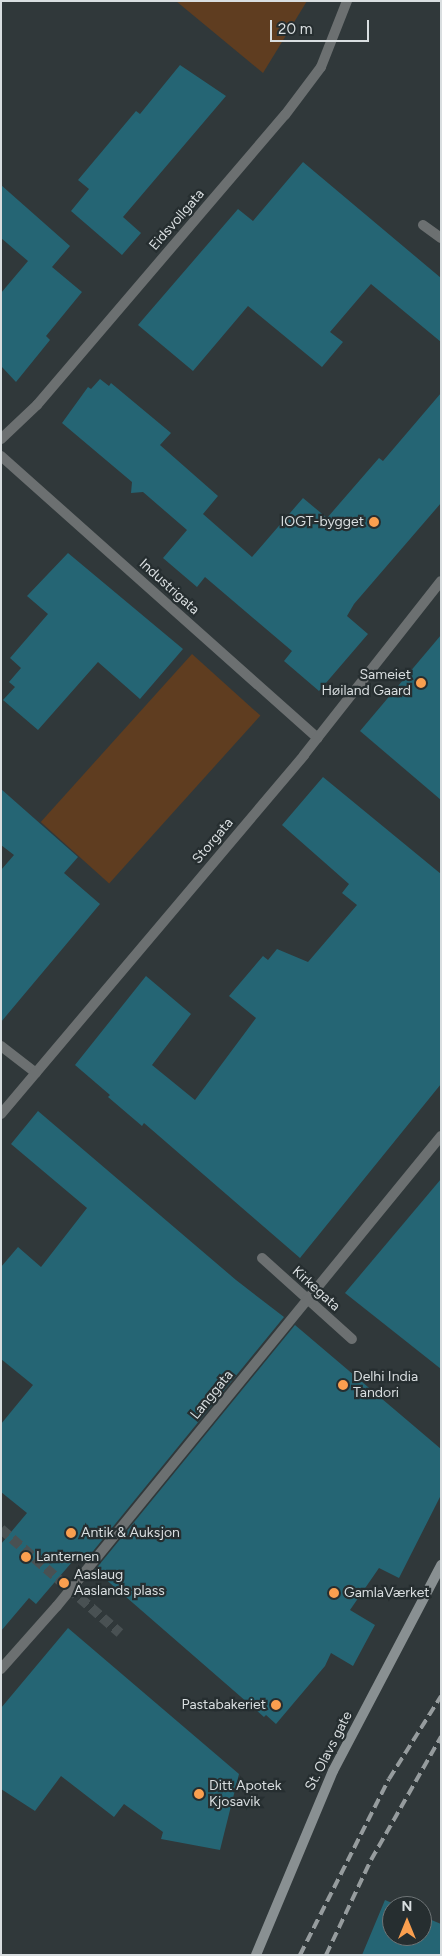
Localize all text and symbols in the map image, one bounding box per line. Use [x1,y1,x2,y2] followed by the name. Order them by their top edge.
[272,10,371,42] scale bar
[278,20,312,38] text: 20 m
[146,186,208,254] street label: Eidsvollgata
[281,514,364,530] place label: IOGT-bygget
[368,516,380,528] marker: IOGT-bygget
[135,556,203,618] street label: Industrigata
[322,667,411,700] place label: Sameiet Høiland Gaard
[415,677,427,689] marker: Sameiet Høiland Gaard
[189,815,237,867] street label: Storgata
[289,1263,343,1315] street label: Kirkegata
[187,1367,237,1423] street label: Langgata
[353,1369,418,1401] place label: Delhi India Tandori
[337,1379,349,1391] marker: Delhi India Tandori
[81,1525,180,1541] place label: Antik & Auksjon
[65,1527,77,1539] marker: Antik & Auksjon
[36,1549,99,1565] place label: Lanternen
[20,1551,32,1563] marker: Lanternen
[74,1567,165,1600] place label: Aaslaug Aaslands plass
[58,1577,70,1589] marker: Aaslaug Aaslands plass
[344,1585,430,1601] place label: GamlaVærket
[328,1587,340,1599] marker: GamlaVærket
[181,1697,266,1713] place label: Pastabakeriet
[270,1699,282,1711] marker: Pastabakeriet
[302,1709,356,1793] street label: St. Olavs gate
[209,1778,281,1810] place label: Ditt Apotek Kjosavik
[193,1788,205,1800] marker: Ditt Apotek Kjosavik
[382,1896,432,1946] north arrow
[402,1898,412,1915] text: N

